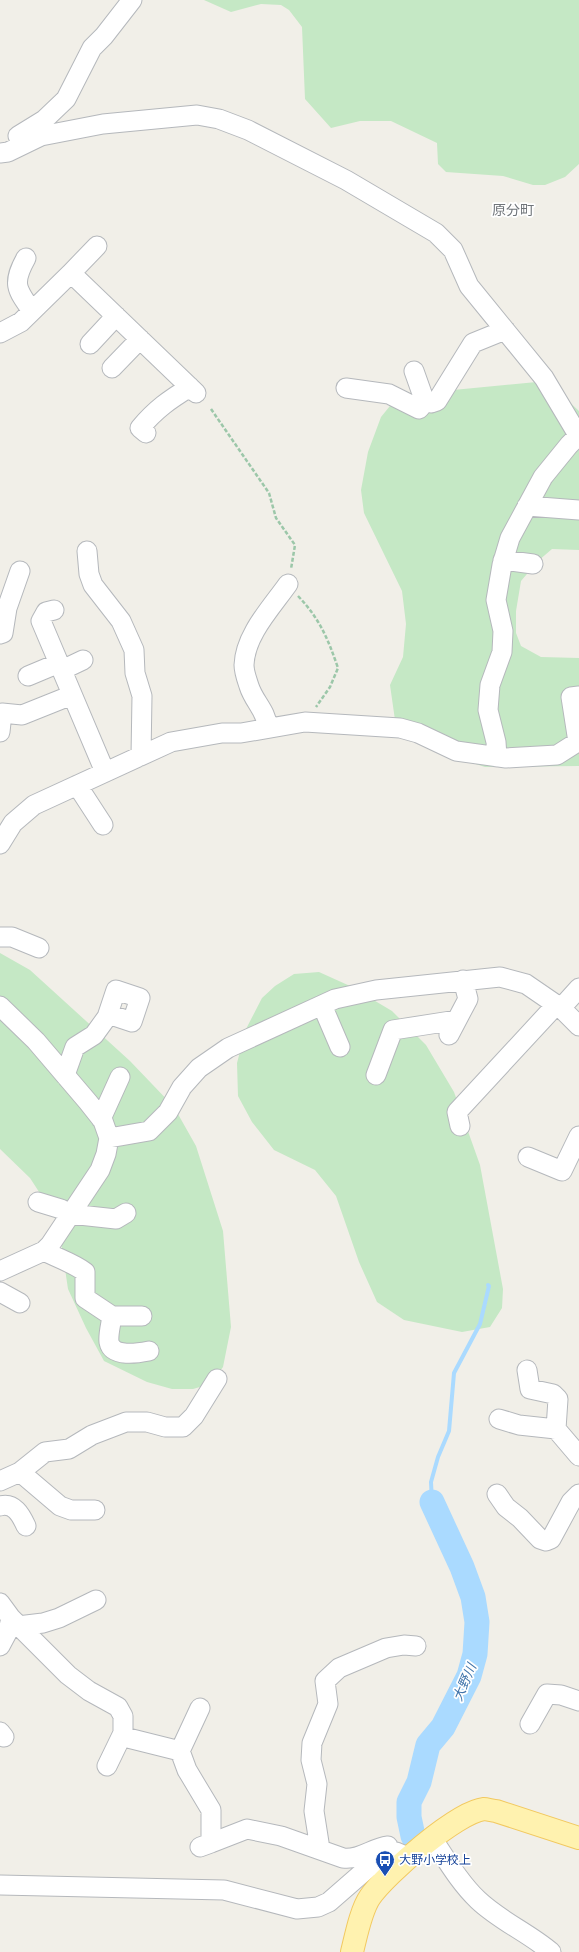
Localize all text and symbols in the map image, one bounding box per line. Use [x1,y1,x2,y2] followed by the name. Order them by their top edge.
[492,202,534,219] district label: 原分町
[450,1659,481,1703] water label: 大野川
[374,1849,396,1877] bus stop icon: 大野小学校上
[399,1853,471,1868] place label: 大野小学校上

